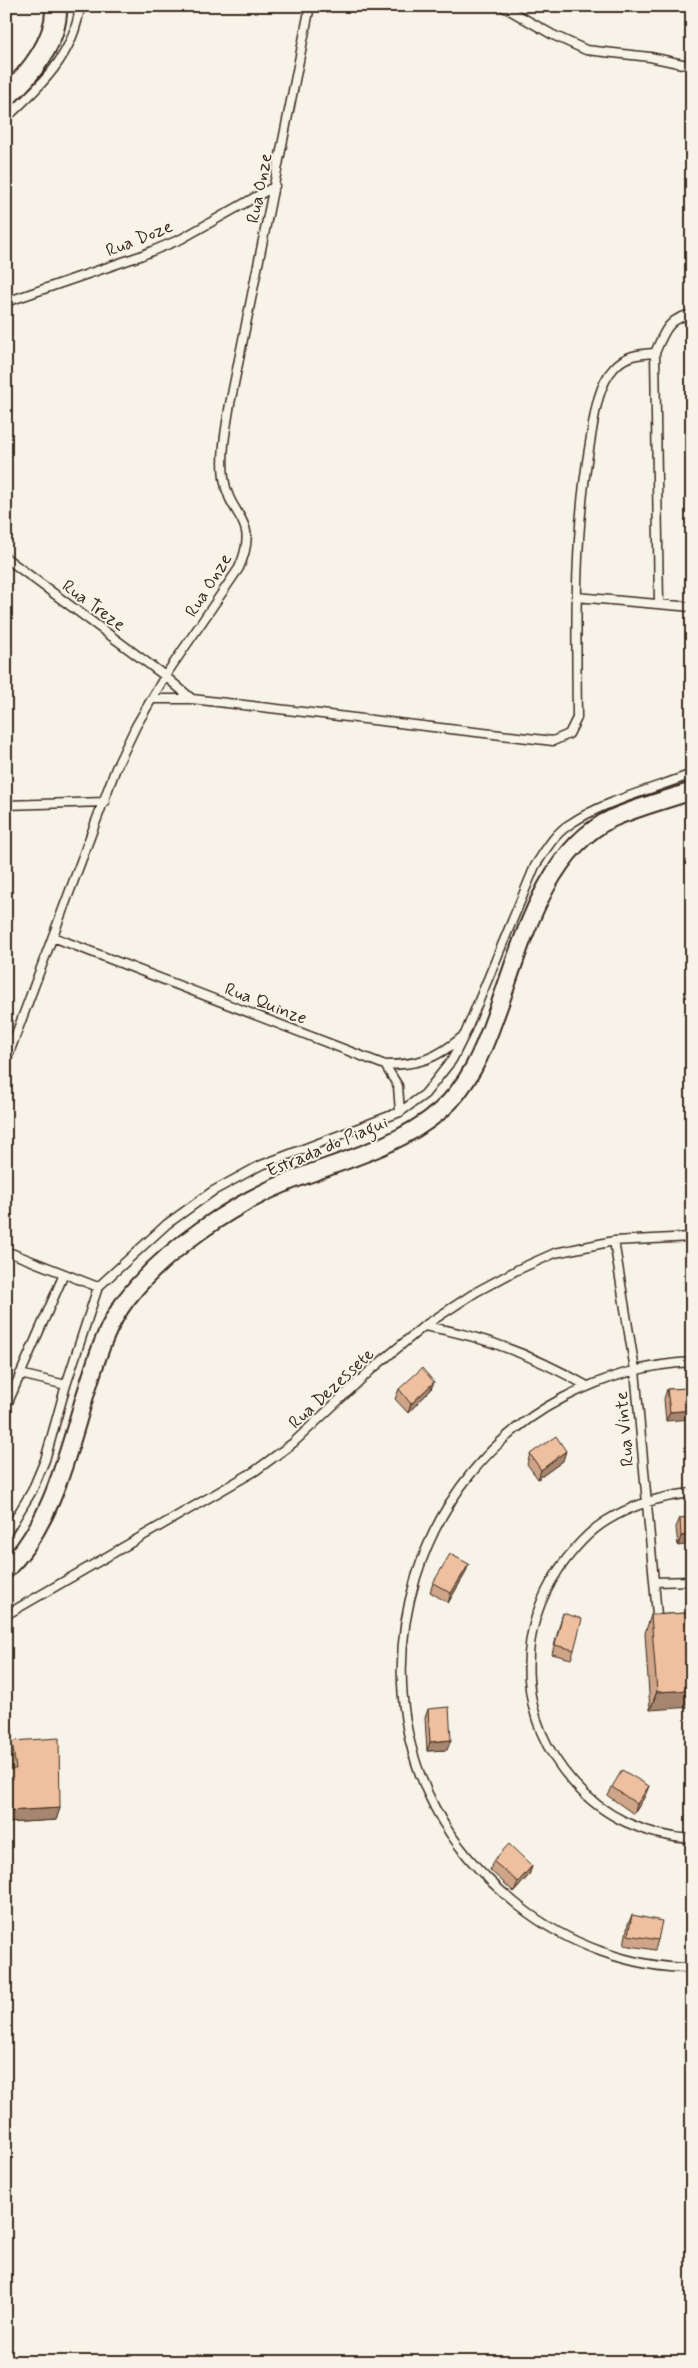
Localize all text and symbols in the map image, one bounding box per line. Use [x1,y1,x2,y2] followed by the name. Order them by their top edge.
[241,151,279,225] street label: Rua Onze
[102,215,177,263] street label: Rua Doze
[180,549,238,622] street label: Rua Onze
[57,575,130,637] street label: Rua Treze
[221,977,310,1031] street label: Rua Quinze
[263,1111,393,1185] street label: Estrada do Piagui
[284,1343,380,1435] street label: Rua Dezessete
[610,1390,640,1468] street label: Rua Vinte

